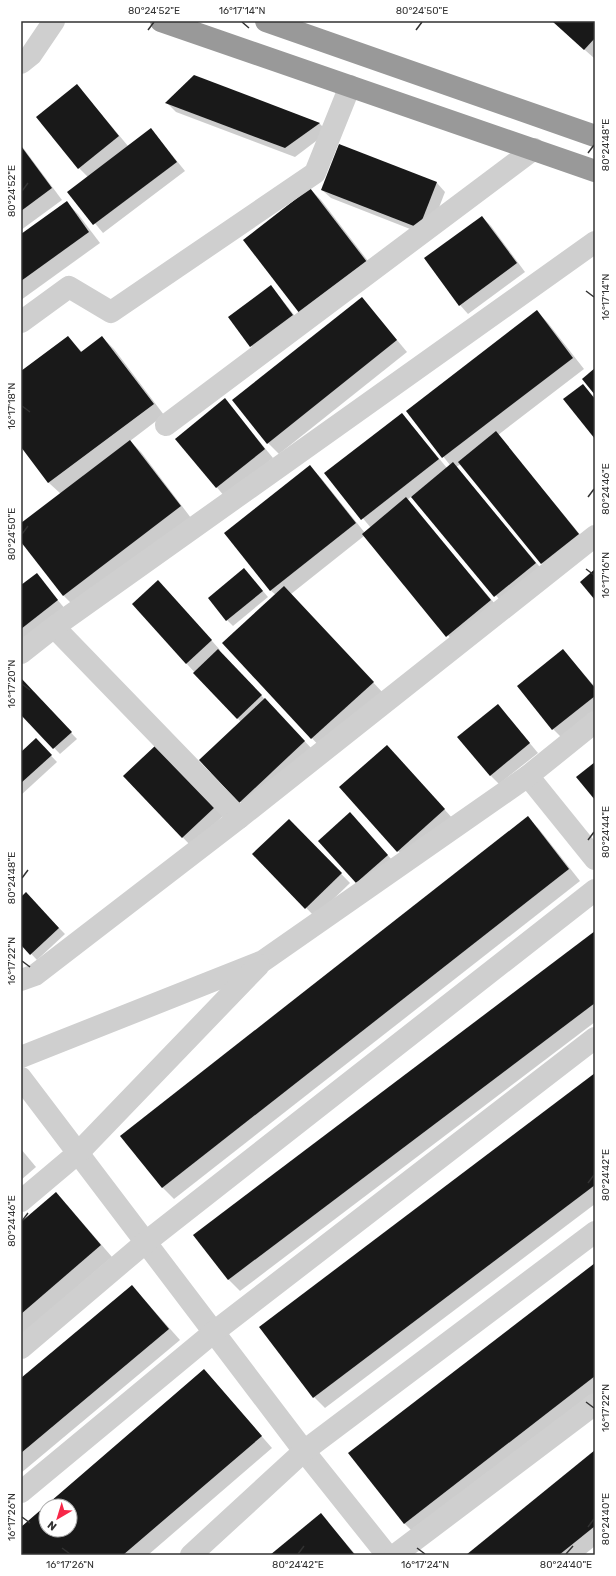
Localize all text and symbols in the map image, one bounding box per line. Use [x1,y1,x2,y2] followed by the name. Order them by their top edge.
[128,5,180,17] text: 80°24'52"E
[219,5,265,17] text: 16°17'14"N
[396,5,448,17] text: 80°24'50"E
[600,119,612,171] text: 80°24'48"E
[6,165,18,217] text: 80°24'52"E
[600,274,612,320] text: 16°17'14"N
[6,382,18,430] text: 16°17'18"N
[600,463,612,515] text: 80°24'46"E
[6,508,18,560] text: 80°24'50"E
[600,552,612,598] text: 16°17'16"N
[6,660,18,708] text: 16°17'20"N
[600,806,612,858] text: 80°24'44"E
[6,852,18,904] text: 80°24'48"E
[6,937,18,985] text: 16°17'22"N
[600,1149,612,1201] text: 80°24'42"E
[6,1195,18,1247] text: 80°24'46"E
[600,1384,612,1432] text: 16°17'22"N
[6,1493,18,1541] text: 16°17'26"N
[600,1493,612,1545] text: 80°24'40"E
[38,1498,78,1538] north arrow
[45,1518,59,1533] text: N
[46,1559,94,1571] text: 16°17'26"N
[272,1559,324,1571] text: 80°24'42"E
[401,1559,449,1571] text: 16°17'24"N
[540,1559,592,1571] text: 80°24'40"E

